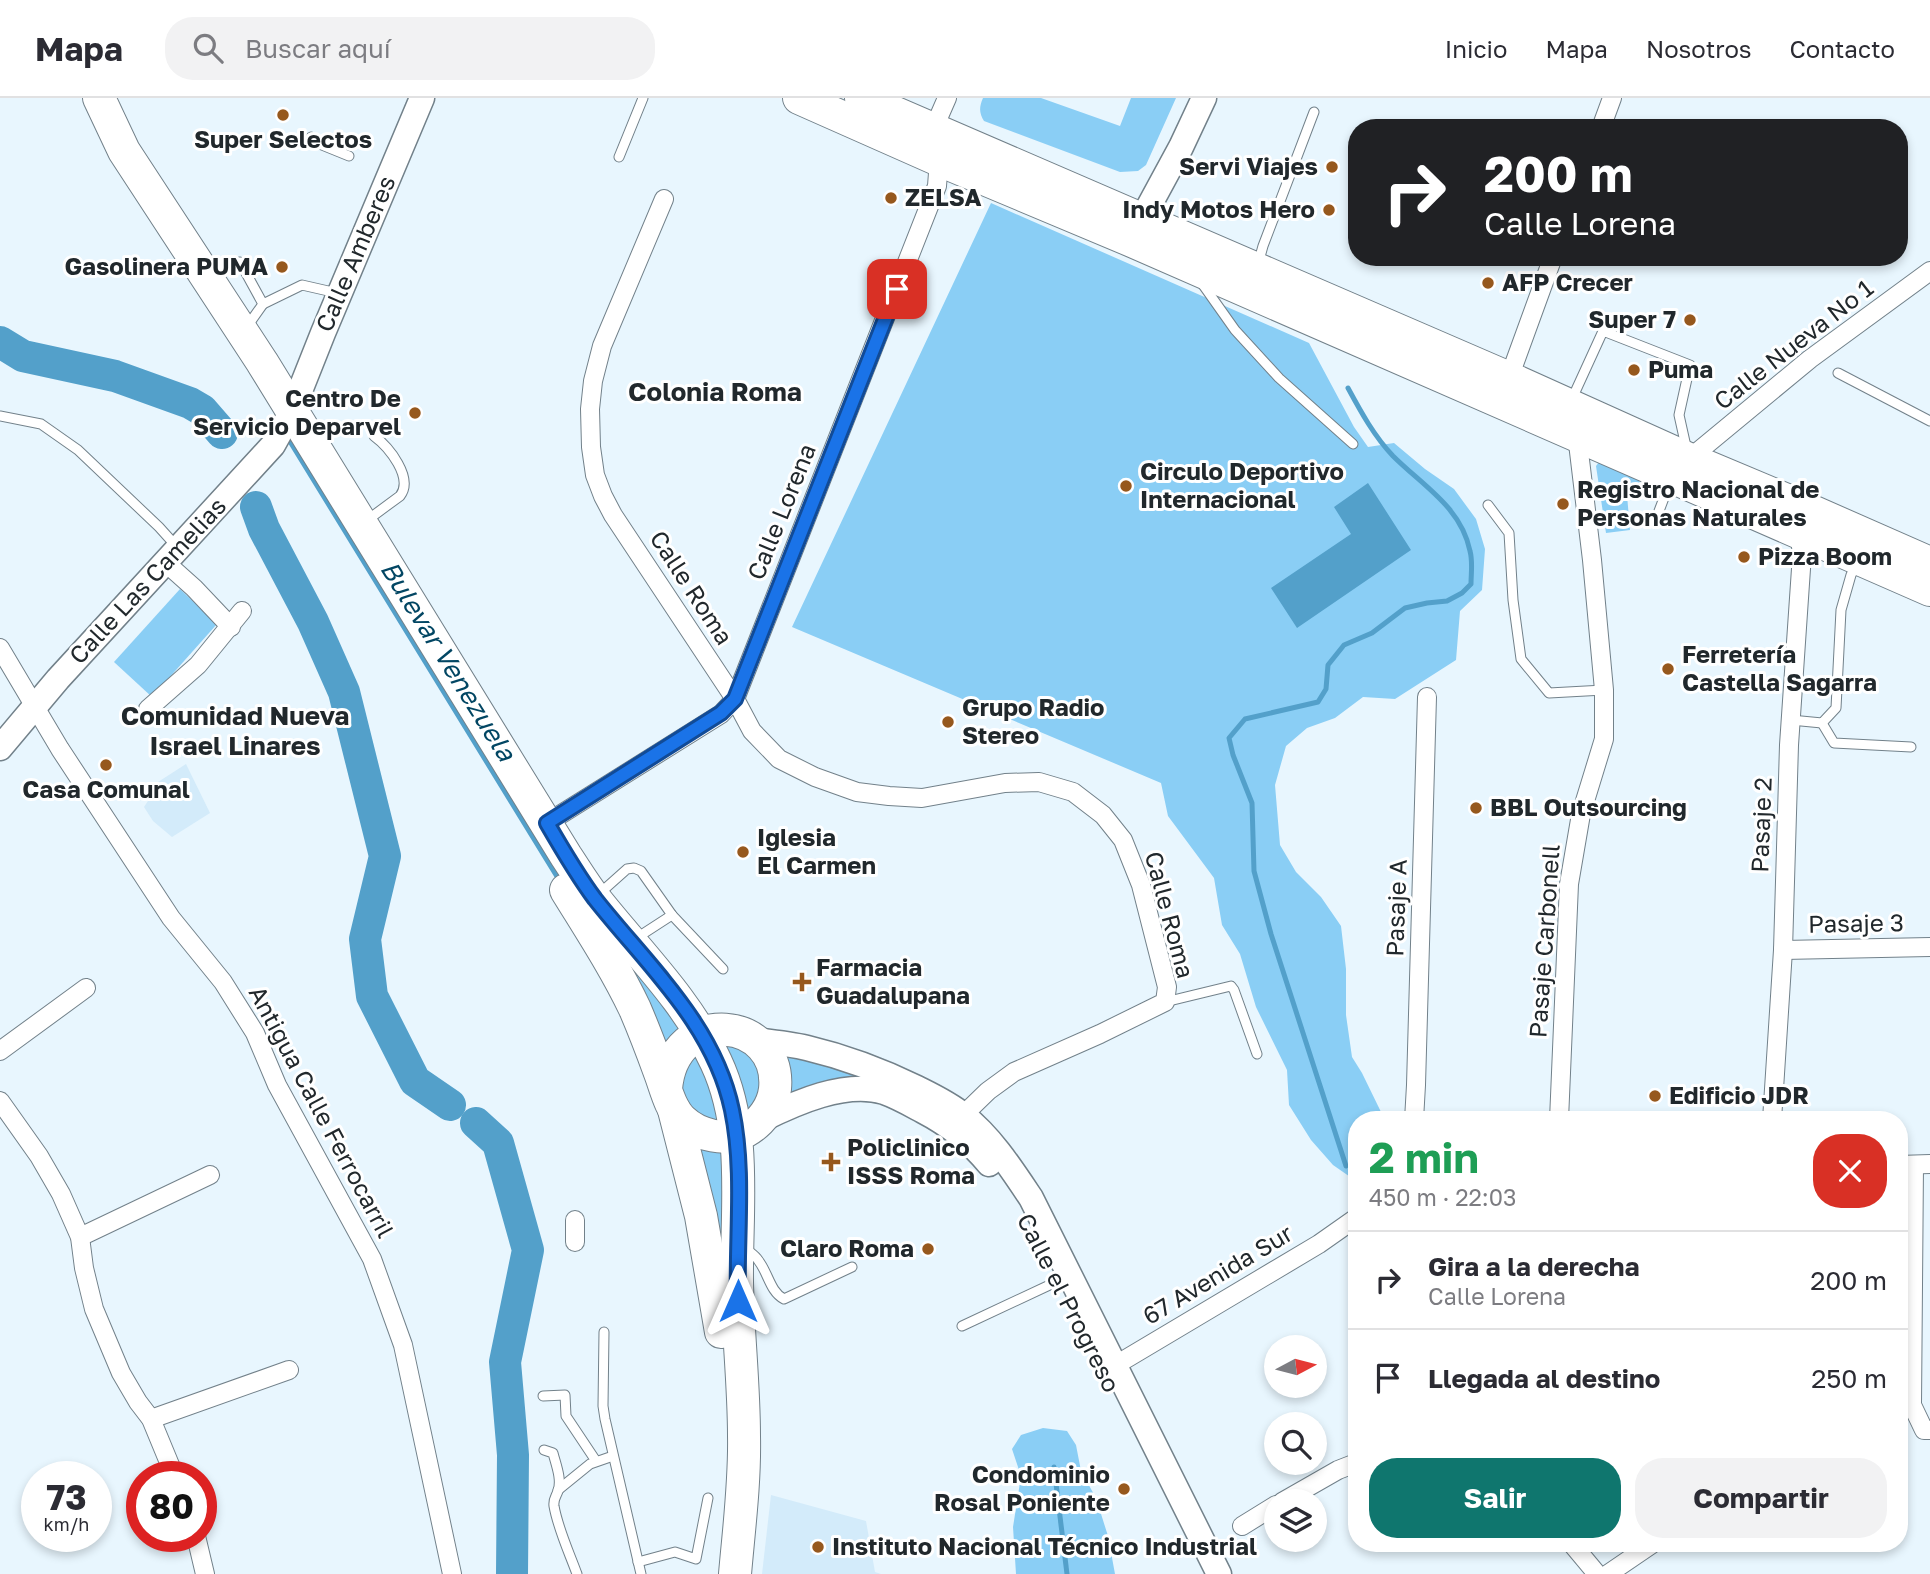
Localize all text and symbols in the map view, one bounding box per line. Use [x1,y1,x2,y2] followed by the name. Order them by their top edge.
[165,17,655,80] search box
[35,29,123,68] text: Mapa
[189,29,227,67] icon: search
[245,33,391,64] text: Buscar aquí
[1445,34,1507,63] text: Inicio
[1545,34,1608,63] text: Mapa
[1646,34,1752,63] text: Nosotros
[1790,34,1895,63] text: Contacto
[275,107,291,123] marker: Super Selectos
[194,124,372,153] place label: Super Selectos
[1484,144,1633,203] text: 200 m
[1369,147,1460,238] icon: right
[1179,151,1318,180] place label: Servi Viajes
[1324,159,1340,175] marker: Servi Viajes
[309,171,401,336] street label: Calle Amberes
[905,182,982,211] place label: ZELSA
[883,190,899,206] marker: ZELSA
[1122,194,1315,223] place label: Indy Motos Hero
[1321,202,1337,218] marker: Indy Motos Hero
[1484,204,1676,242] text: Calle Lorena
[64,251,268,280] place label: Gasolinera PUMA
[274,259,290,275] marker: Gasolinera PUMA
[867,259,927,319] pin
[1502,267,1633,296] place label: AFP Crecer
[878,270,916,308] icon: arrive
[1708,273,1878,415] street label: Calle Nueva No 1
[1480,275,1496,291] marker: AFP Crecer
[1588,304,1676,333] place label: Super 7
[1682,312,1698,328] marker: Super 7
[1648,354,1713,383] place label: Puma
[1626,362,1642,378] marker: Puma
[628,376,802,407] district label: Colonia Roma
[193,383,401,440] place label: Centro De Servicio Deparvel
[407,405,423,421] marker: Centro De Servicio Deparvel
[740,439,821,584] street label: Calle Lorena
[1140,456,1344,513] place label: Circulo Deportivo Internacional
[1577,474,1819,531] place label: Registro Nacional de Personas Naturales
[1118,478,1134,494] marker: Circulo Deportivo Internacional
[62,491,231,669] street label: Calle Las Camelias
[1555,496,1571,512] marker: Registro Nacional de Personas Naturales
[645,525,740,650] street label: Calle Roma
[1758,541,1892,570] place label: Pizza Boom
[1736,549,1752,565] marker: Pizza Boom
[374,555,523,768] water label: Bulevar Venezuela
[1682,639,1877,696] place label: Ferretería Castella Sagarra
[1660,661,1676,677] marker: Ferretería Castella Sagarra
[962,692,1104,749] place label: Grupo Radio Stereo
[121,700,349,761] district label: Comunidad Nueva Israel Linares
[940,714,956,730] marker: Grupo Radio Stereo
[98,757,114,773] marker: Casa Comunal
[22,774,190,803] place label: Casa Comunal
[1744,777,1777,873] street label: Pasaje 2
[1490,792,1687,821] place label: BBL Outsourcing
[1468,800,1484,816] marker: BBL Outsourcing
[757,822,876,879] place label: Iglesia El Carmen
[1522,843,1565,1039] street label: Pasaje Carbonell
[735,844,751,860] marker: Iglesia El Carmen
[1140,848,1201,981] street label: Calle Roma
[1379,859,1412,957] street label: Pasaje A
[1808,907,1904,938] street label: Pasaje 3
[816,952,970,1009] place label: Farmacia Guadalupana
[794,974,810,990] marker: Farmacia Guadalupana
[244,981,401,1242] street label: Antigua Calle Ferrocarril
[1669,1080,1809,1109] place label: Edificio JDR
[1647,1088,1663,1104] marker: Edificio JDR
[847,1132,975,1189] place label: Policlinico ISSS Roma
[1369,1132,1479,1182] text: 2 min
[1813,1134,1887,1208] button: close
[821,1152,841,1172] marker: Policlinico ISSS Roma
[1369,1183,1516,1211] text: 450 m · 22:03
[1012,1208,1127,1397] street label: Calle el Progreso
[1137,1218,1297,1330] street label: 67 Avenida Sur
[780,1233,914,1262] place label: Claro Roma
[920,1241,936,1257] marker: Claro Roma
[1428,1251,1640,1282] text: Gira a la derecha
[1369,1261,1407,1299] icon: right
[701,1264,775,1338] position arrow
[1810,1265,1887,1296] text: 200 m
[1428,1282,1566,1310] text: Calle Lorena
[1264,1335,1326,1398] north arrow
[1264,1335,1327,1552] map controls
[1369,1359,1407,1397] icon: arrive
[1428,1363,1660,1394] text: Llegada al destino
[1811,1363,1887,1394] text: 250 m
[1264,1412,1327,1475] button: search
[1369,1458,1621,1538] button: Salir
[1635,1458,1887,1538] button: Compartir
[934,1459,1110,1516] place label: Condominio Rosal Poniente
[126,1461,217,1552] speed limit sign: 80
[46,1476,87,1518] text: 73
[1116,1481,1132,1497] marker: Condominio Rosal Poniente
[1264,1489,1327,1552] button: layers
[44,1513,89,1535] text: km/h
[832,1531,1257,1560] place label: Instituto Nacional Técnico Industrial
[810,1539,826,1555] marker: Instituto Nacional Técnico Industrial

